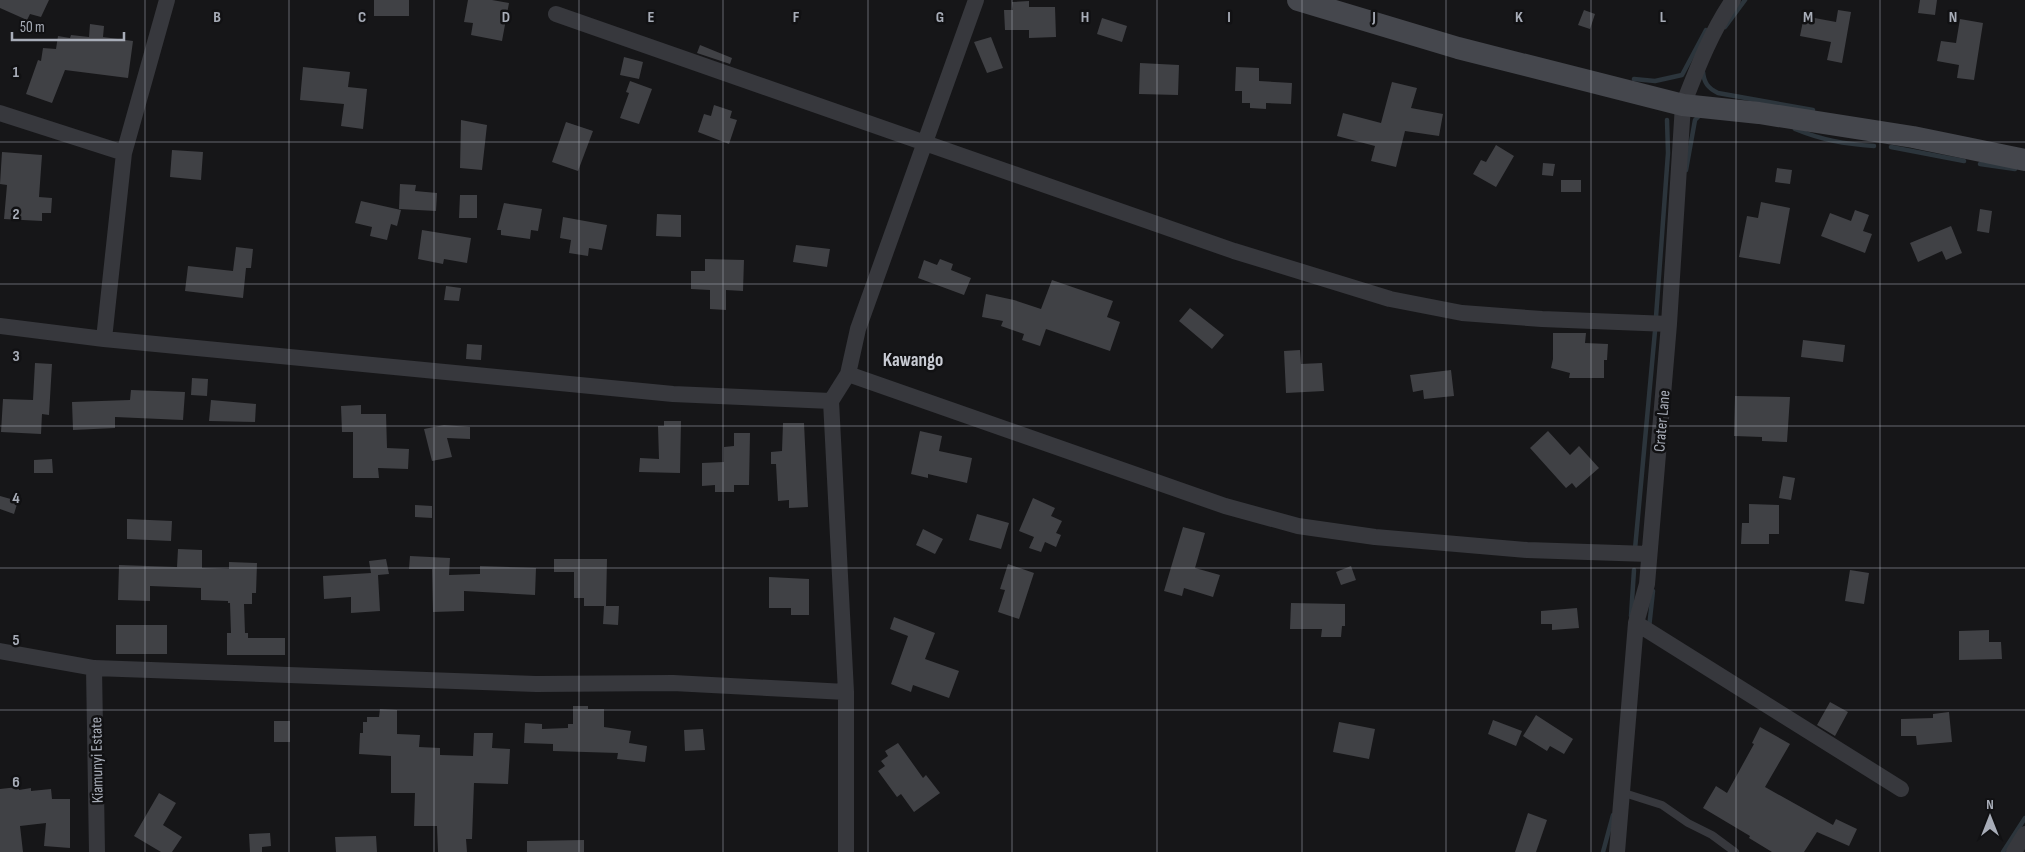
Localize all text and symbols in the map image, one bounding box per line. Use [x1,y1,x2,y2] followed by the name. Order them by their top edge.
[213,8,221,27] text: B
[358,8,366,27] text: C
[502,8,510,27] text: D
[648,8,655,27] text: E
[793,8,800,27] text: F
[936,8,944,27] text: G
[1081,8,1089,27] text: H
[1227,8,1231,27] text: I
[1371,8,1376,27] text: J
[1515,8,1523,27] text: K
[1660,8,1667,27] text: L
[1803,8,1813,27] text: M
[1949,8,1957,27] text: N
[12,10,125,42] scale bar
[20,18,45,37] text: 50 m
[13,63,20,82] text: 1
[12,205,20,224] text: 2
[12,347,20,366] text: 3
[883,349,943,372] district label: Kawango
[1650,389,1675,453] street label: Crater Lane
[12,489,20,508] text: 4
[12,631,20,650] text: 5
[87,717,108,803] street label: Kiamunyi Estate
[12,773,20,792] text: 6
[1965,792,2015,842] north arrow
[1986,796,1994,813] text: N

